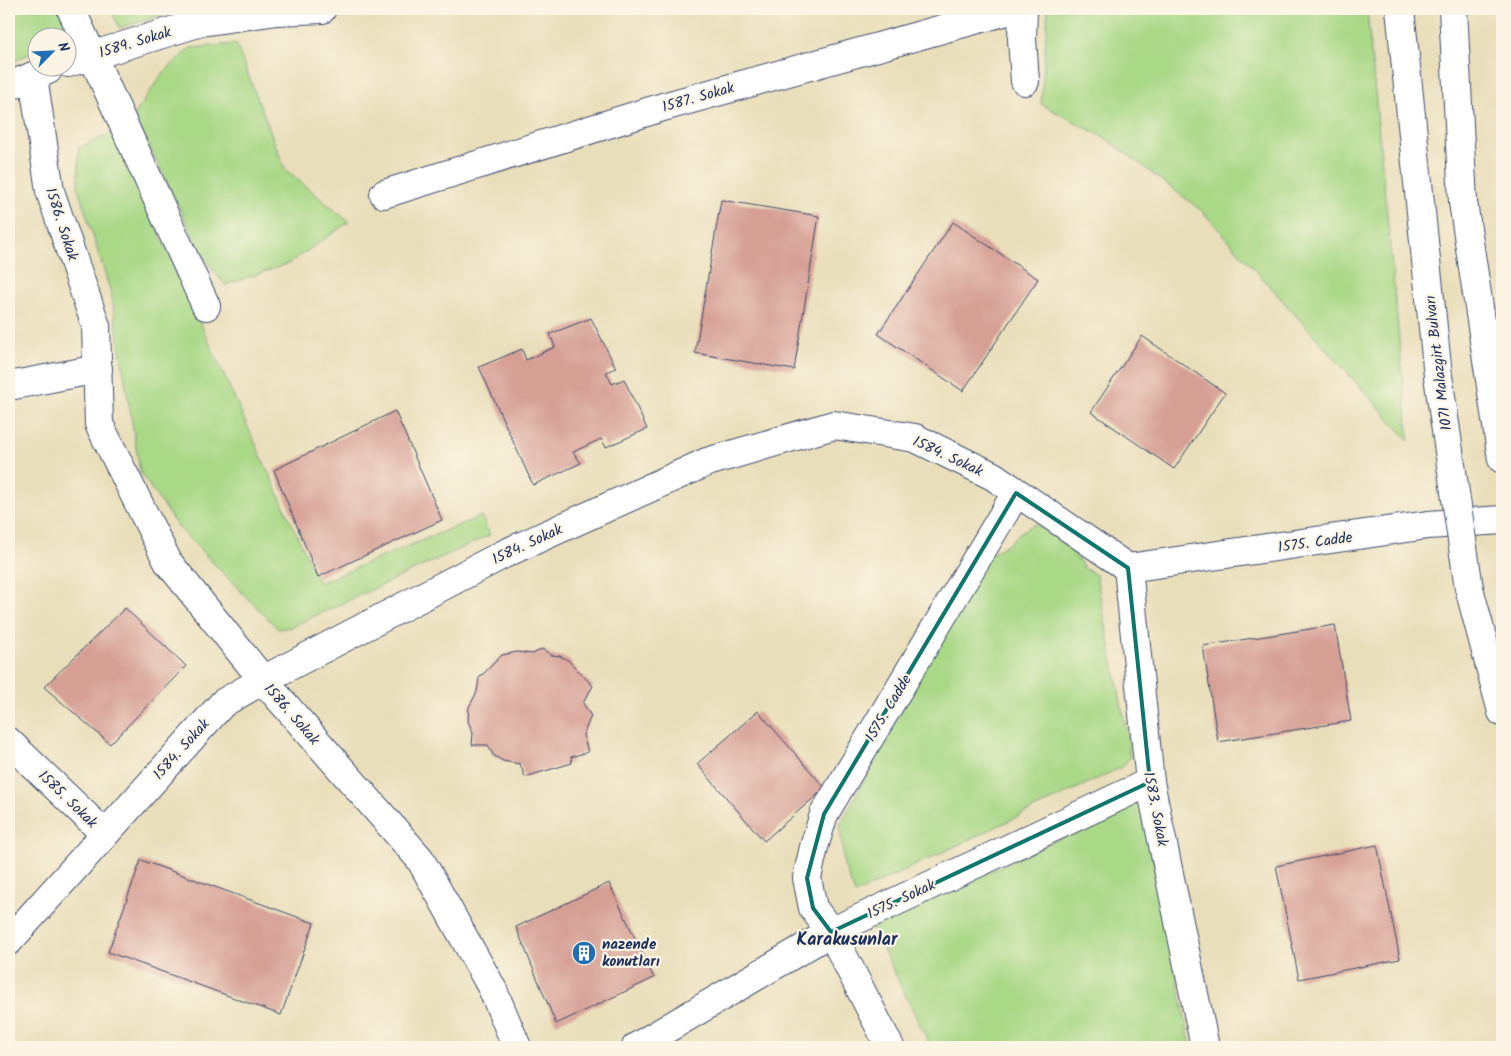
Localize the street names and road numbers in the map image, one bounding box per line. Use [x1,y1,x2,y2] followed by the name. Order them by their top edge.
[96,20,175,65] street label: 1589. Sokak
[659,76,738,120] street label: 1587. Sokak
[38,185,84,265] street label: 1586. Sokak
[1419,294,1459,432] street label: 1071 Malazgirt Bulvarı
[908,430,988,484] street label: 1584. Sokak
[488,518,568,572] street label: 1584. Sokak
[1276,526,1354,560] street label: 1575. Cadde
[859,670,919,747] street label: 1575. Cadde
[257,678,326,752] street label: 1586. Sokak
[148,713,217,786] street label: 1584. Sokak
[32,765,103,835] street label: 1585. Sokak
[1136,770,1174,850] street label: 1583. Sokak
[863,873,941,926] street label: 1575. Sokak

